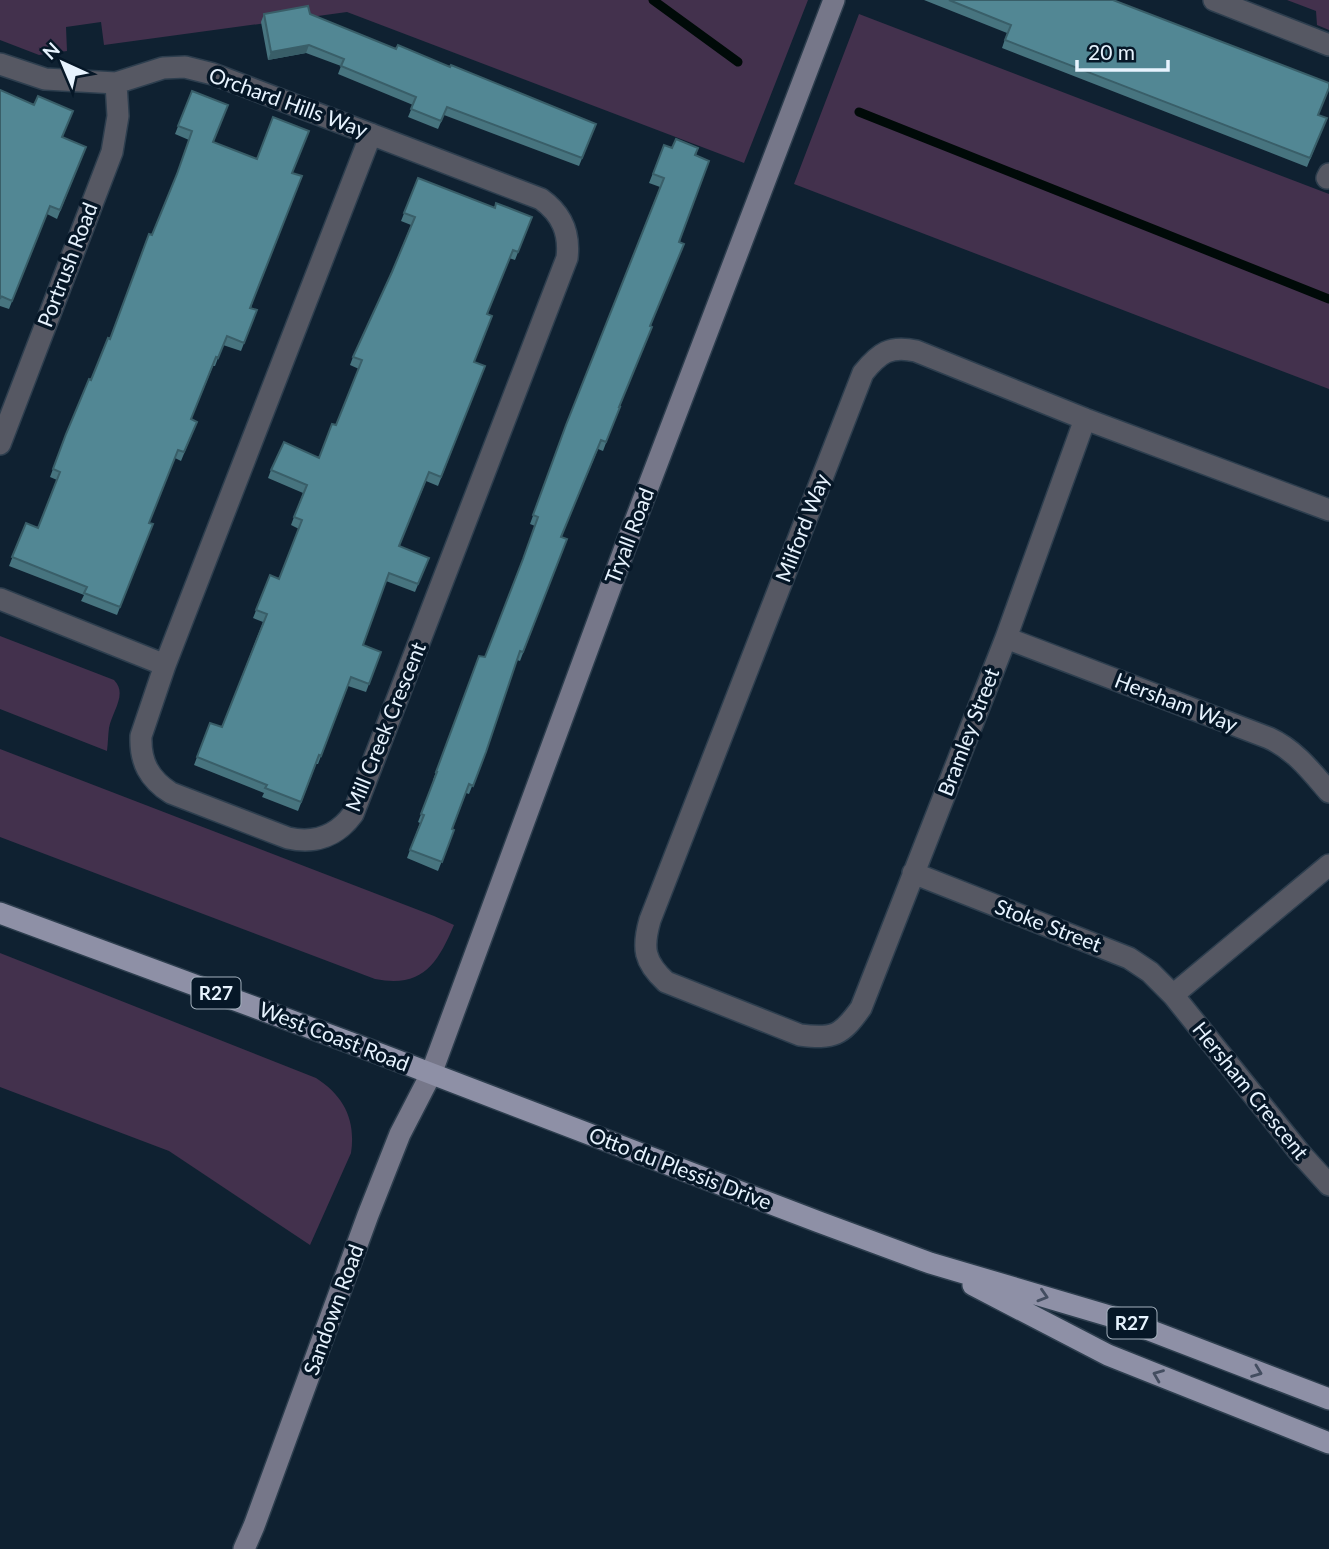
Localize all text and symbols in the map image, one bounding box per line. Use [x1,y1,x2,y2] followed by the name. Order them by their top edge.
[28,28,98,98] north arrow
[1077,28,1168,72] scale bar
[38,37,64,64] text: N
[1088,39,1135,64] text: 20 m
[206,61,371,142] street label: Orchard Hills Way
[31,199,102,330] street label: Portrush Road
[770,470,834,585] street label: Milford Way
[599,484,658,587] street label: Tryall Road
[339,638,430,815] street label: Mill Creek Crescent
[932,663,1004,799] street label: Bramley Street
[1112,667,1242,737] street label: Hersham Way
[992,893,1106,957] street label: Stoke Street
[192,978,241,1009] road number: R27
[256,996,413,1076] street label: West Coast Road
[1188,1016,1315,1164] street label: Hersham Crescent
[586,1121,775,1214] street label: Otto du Plessis Drive
[297,1241,368,1378] street label: Sandown Road
[1036,1287,1048,1302] one-way arrow
[1108,1308,1156,1338] road number: R27
[1250,1363,1262,1377] one-way arrow
[1153,1369,1165,1383] one-way arrow

